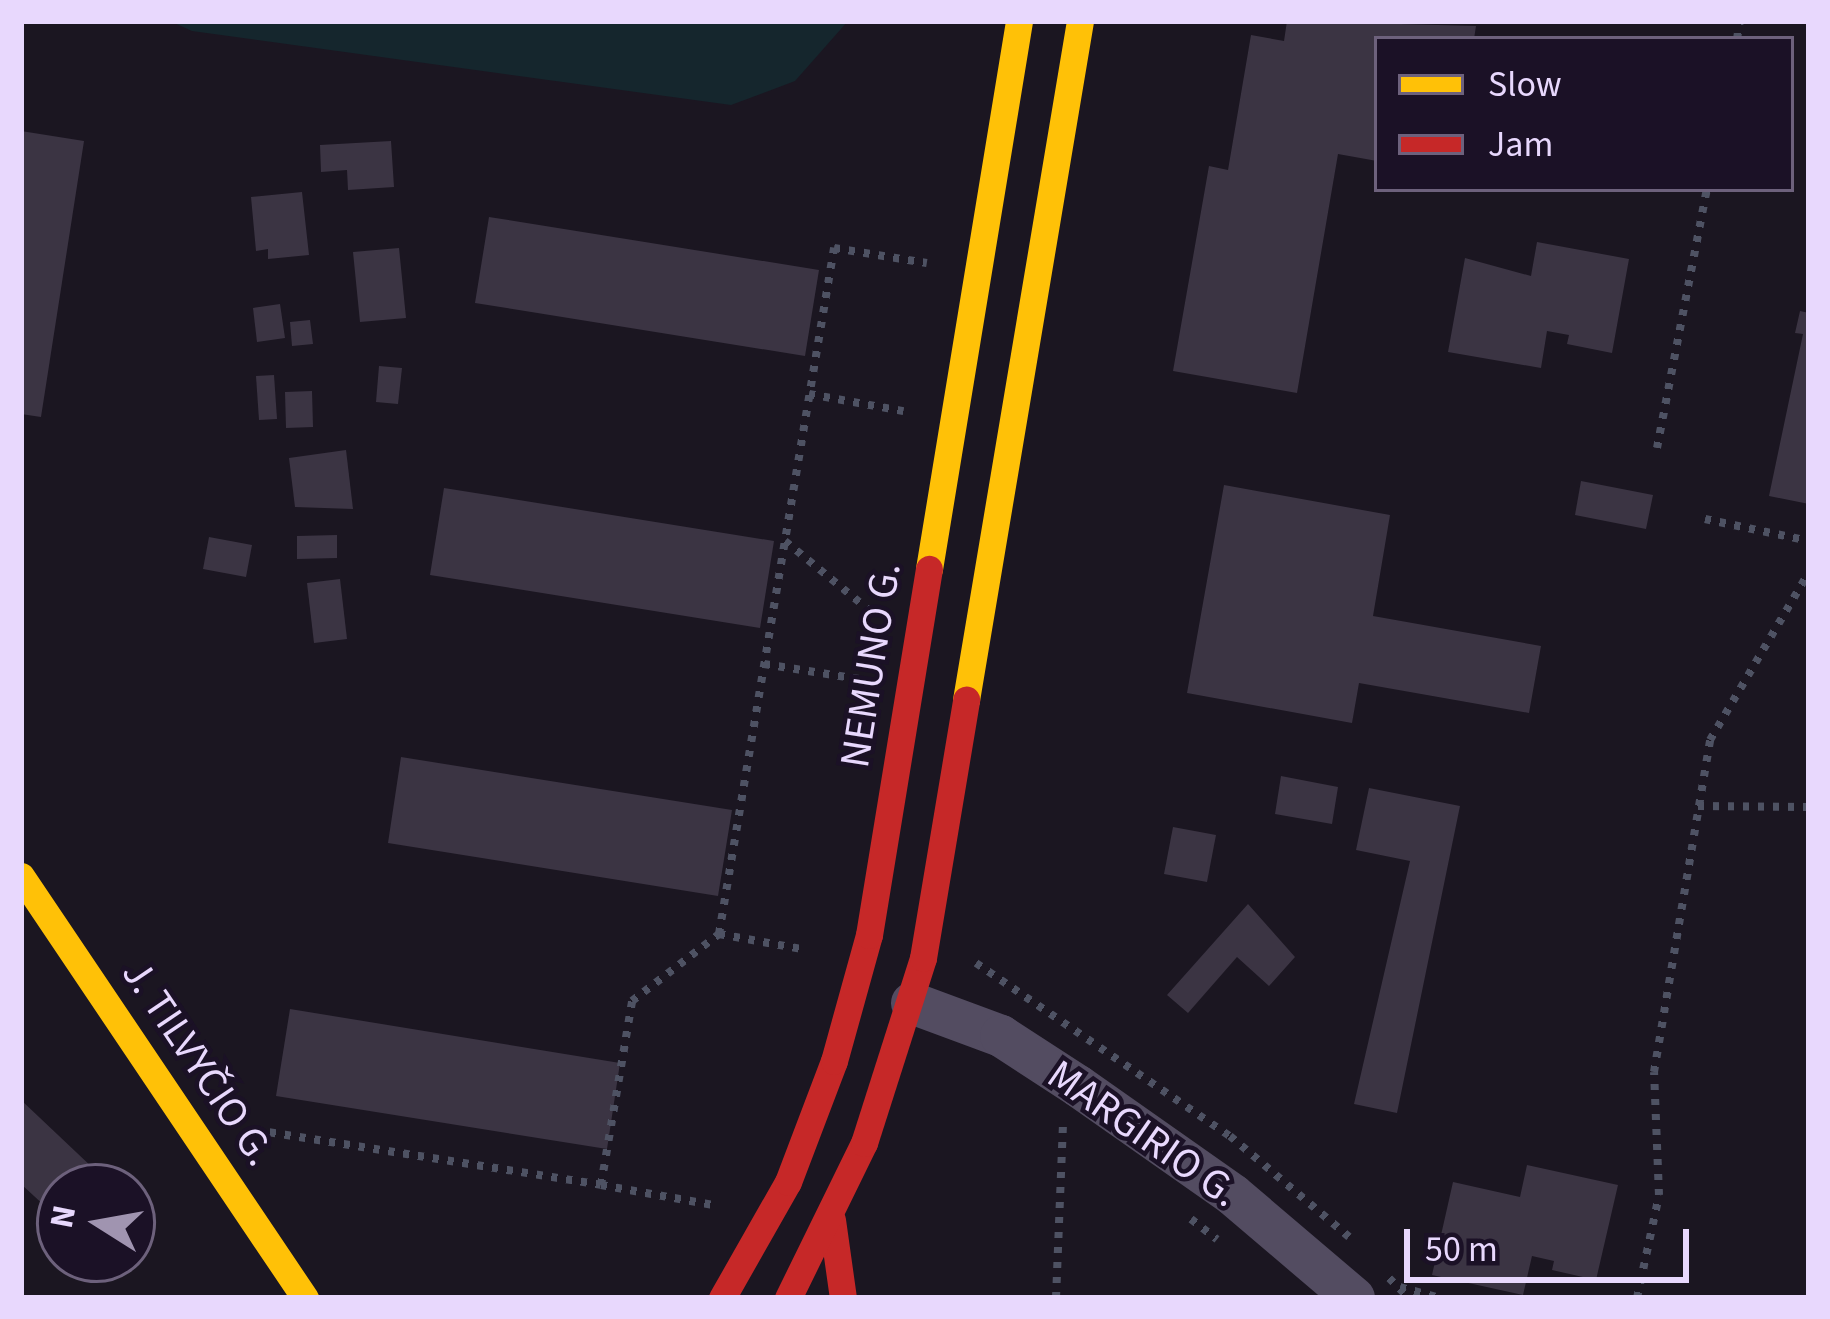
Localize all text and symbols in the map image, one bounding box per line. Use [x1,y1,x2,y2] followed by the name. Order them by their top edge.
[1374,36,1794,192] legend
[1488,59,1562,110] text: Slow
[1488,119,1553,170] text: Jam
[830,559,912,771] street label: NEMUNO G.
[111,950,285,1176] street label: J. TILVYČIO G.
[1038,1050,1248,1218] street label: MARGIRIO G.
[36,1163,156,1283] north arrow
[38,1201,88,1232] text: N
[1410,1205,1695,1279] scale bar
[1425,1224,1498,1275] text: 50 m

